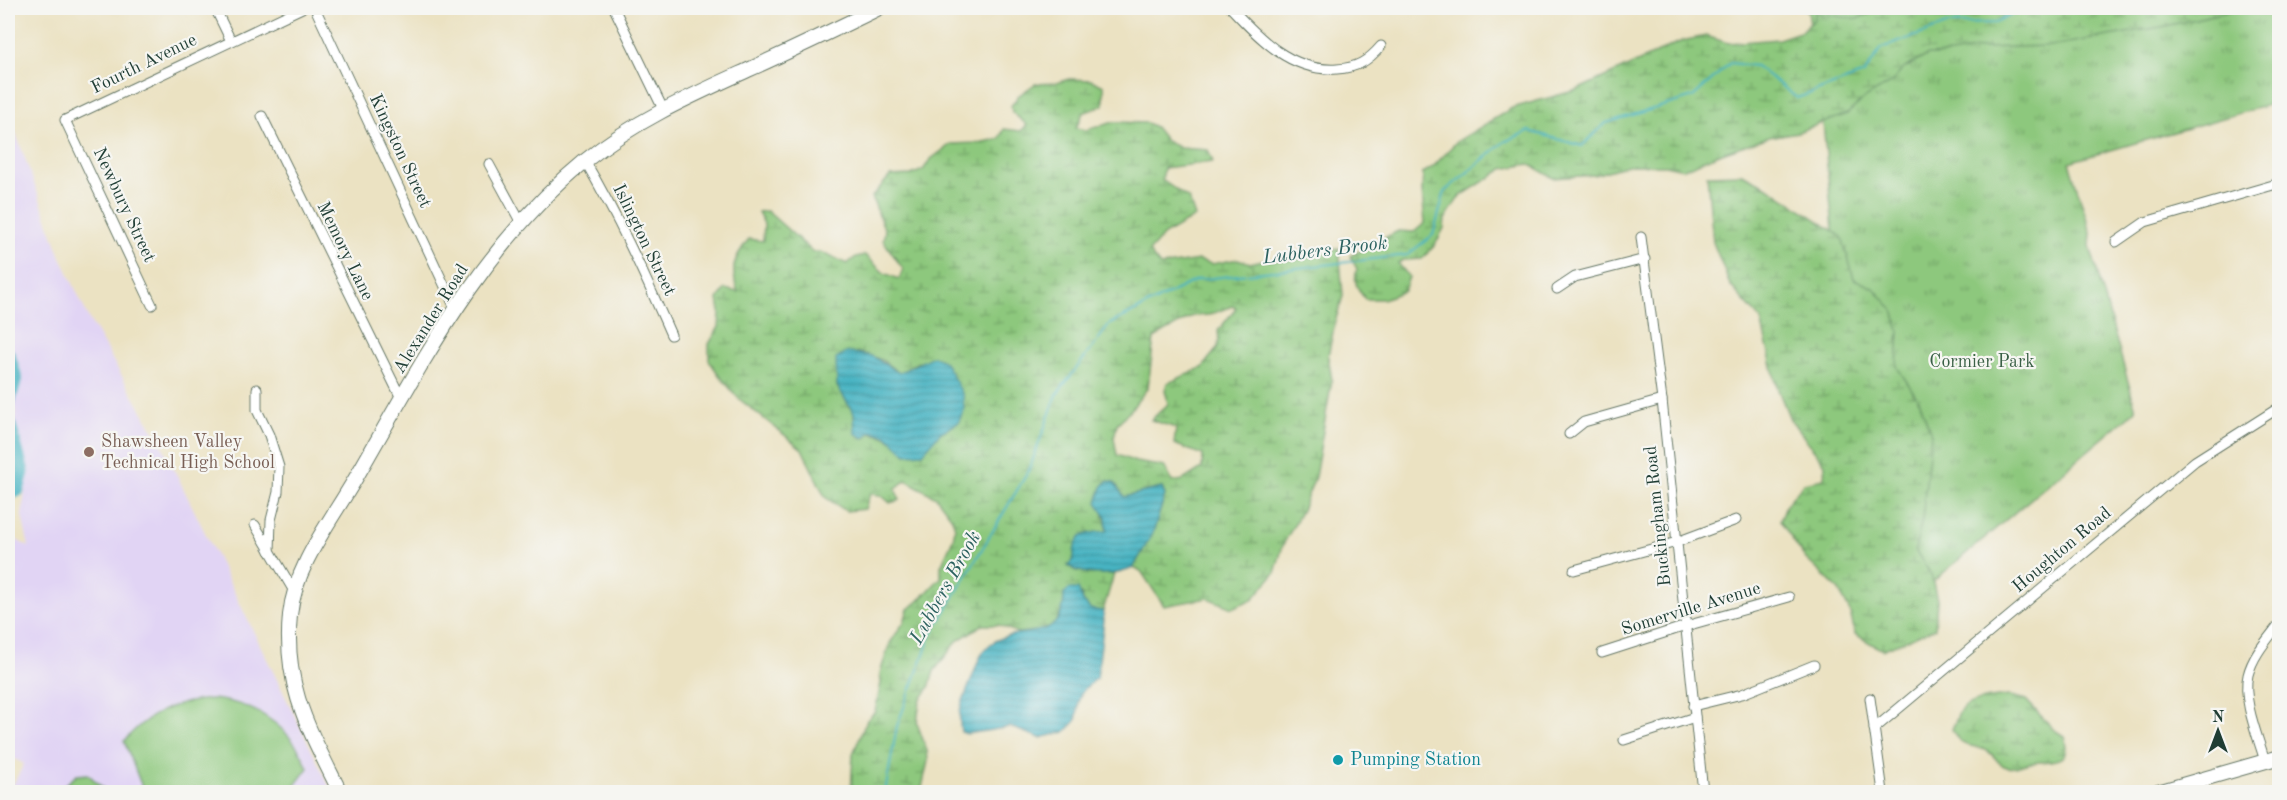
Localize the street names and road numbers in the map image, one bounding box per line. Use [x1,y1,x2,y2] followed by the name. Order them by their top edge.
[88,31,200,97] street label: Fourth Avenue
[366,91,434,211] street label: Kingston Street
[90,145,158,265] street label: Newbury Street
[609,181,679,299] street label: Islington Street
[313,199,377,303] street label: Memory Lane
[390,261,472,377] street label: Alexander Road
[1642,445,1674,587] street label: Buckingham Road
[2009,504,2115,596] street label: Houghton Road
[1619,579,1763,639] street label: Somerville Avenue

